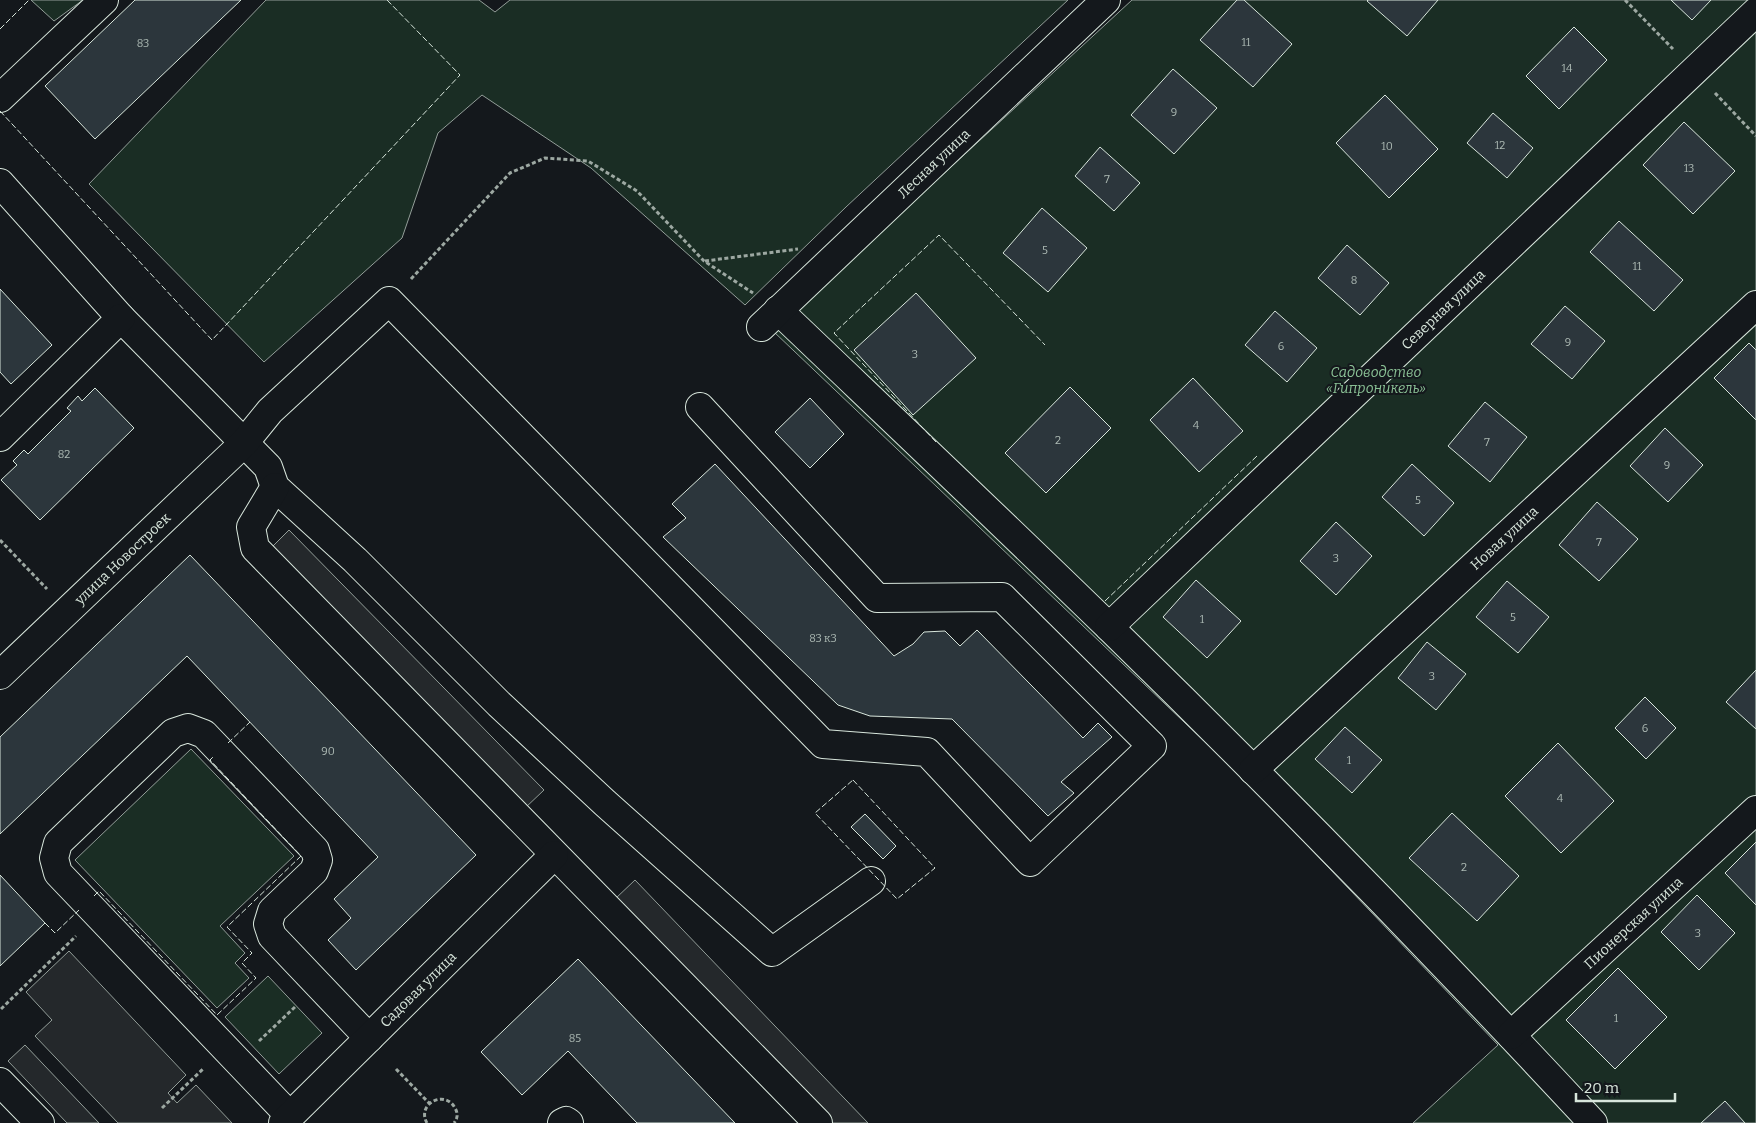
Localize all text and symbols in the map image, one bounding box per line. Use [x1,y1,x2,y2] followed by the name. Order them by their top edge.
[1242,36,1251,49] house number: 11
[137,37,149,50] house number: 83
[1562,62,1573,75] house number: 14
[1171,106,1177,119] house number: 9
[894,125,974,202] street label: Лесная улица
[1495,139,1505,152] house number: 12
[1381,140,1393,153] house number: 10
[1684,162,1694,175] house number: 13
[1104,173,1110,186] house number: 7
[1042,244,1048,257] house number: 5
[1633,260,1642,273] house number: 11
[1398,266,1489,354] street label: Северная улица
[1351,274,1357,287] house number: 8
[1565,336,1571,349] house number: 9
[1278,340,1284,353] house number: 6
[912,348,918,361] house number: 3
[1326,364,1426,397] park label: Садоводство «Гипроникель»
[1193,419,1200,432] house number: 4
[1055,434,1061,447] house number: 2
[1484,436,1490,449] house number: 7
[58,448,70,461] house number: 82
[1664,459,1670,472] house number: 9
[1415,494,1421,507] house number: 5
[1467,502,1542,574] street label: Новая улица
[71,509,175,609] street label: улица Новостроек
[1596,536,1602,549] house number: 7
[1333,552,1339,565] house number: 3
[1510,611,1516,624] house number: 5
[1200,613,1205,626] house number: 1
[809,632,837,645] house number: 83 к3
[1429,670,1435,683] house number: 3
[1642,722,1648,735] house number: 6
[321,745,335,758] house number: 90
[1347,754,1352,767] house number: 1
[1557,792,1564,805] house number: 4
[1461,861,1467,874] house number: 2
[1581,873,1687,973] street label: Пионерская улица
[1695,927,1701,940] house number: 3
[377,948,460,1031] street label: Садовая улица
[1614,1012,1619,1025] house number: 1
[569,1032,581,1045] house number: 85
[1576,1070,1675,1102] scale bar
[1584,1079,1620,1097] text: 20 m

